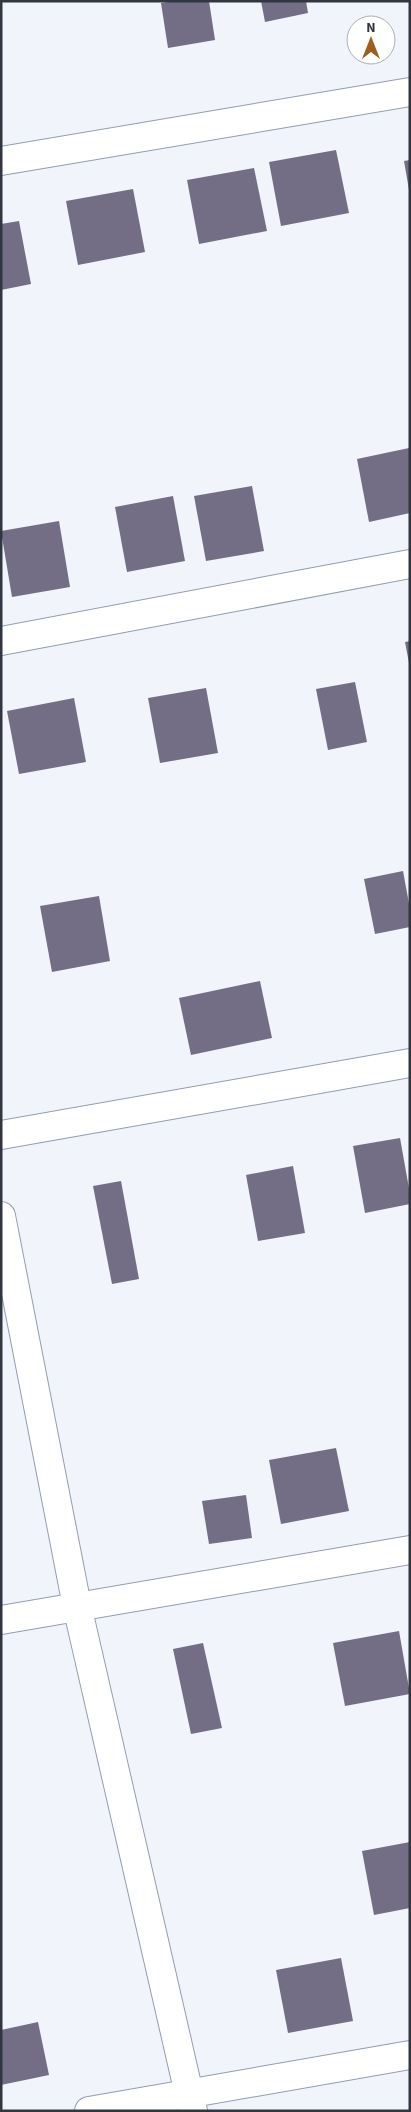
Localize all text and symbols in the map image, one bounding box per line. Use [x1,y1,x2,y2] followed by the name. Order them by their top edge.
[346,15,396,65] north arrow
[366,18,376,38] text: N

